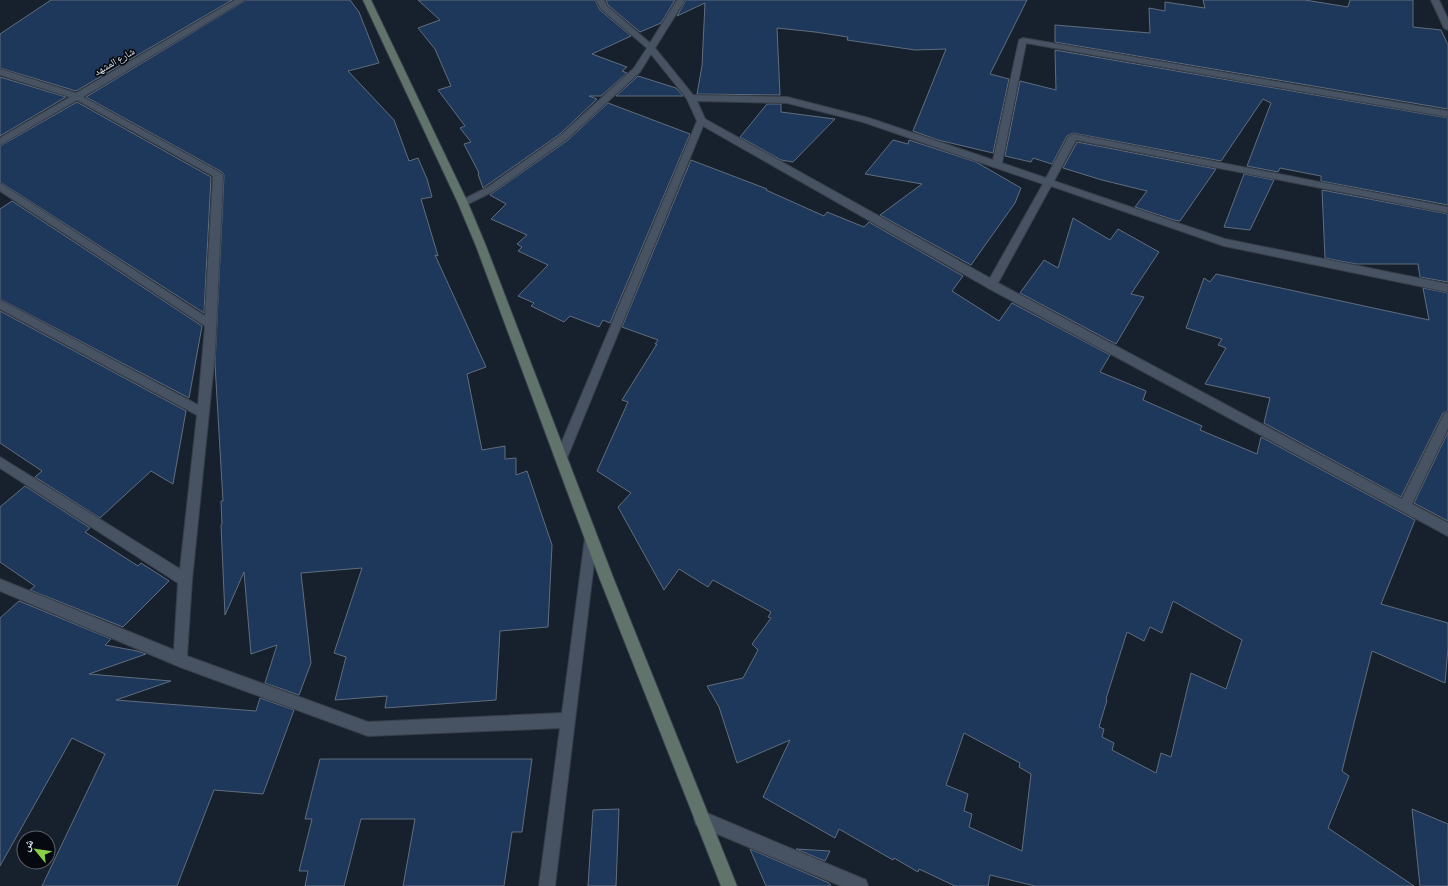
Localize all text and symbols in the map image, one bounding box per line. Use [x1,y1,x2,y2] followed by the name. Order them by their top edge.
[92,44,137,78] street label: شارع المشهد
[16,830,56,870] north arrow
[18,836,37,854] text: ش

